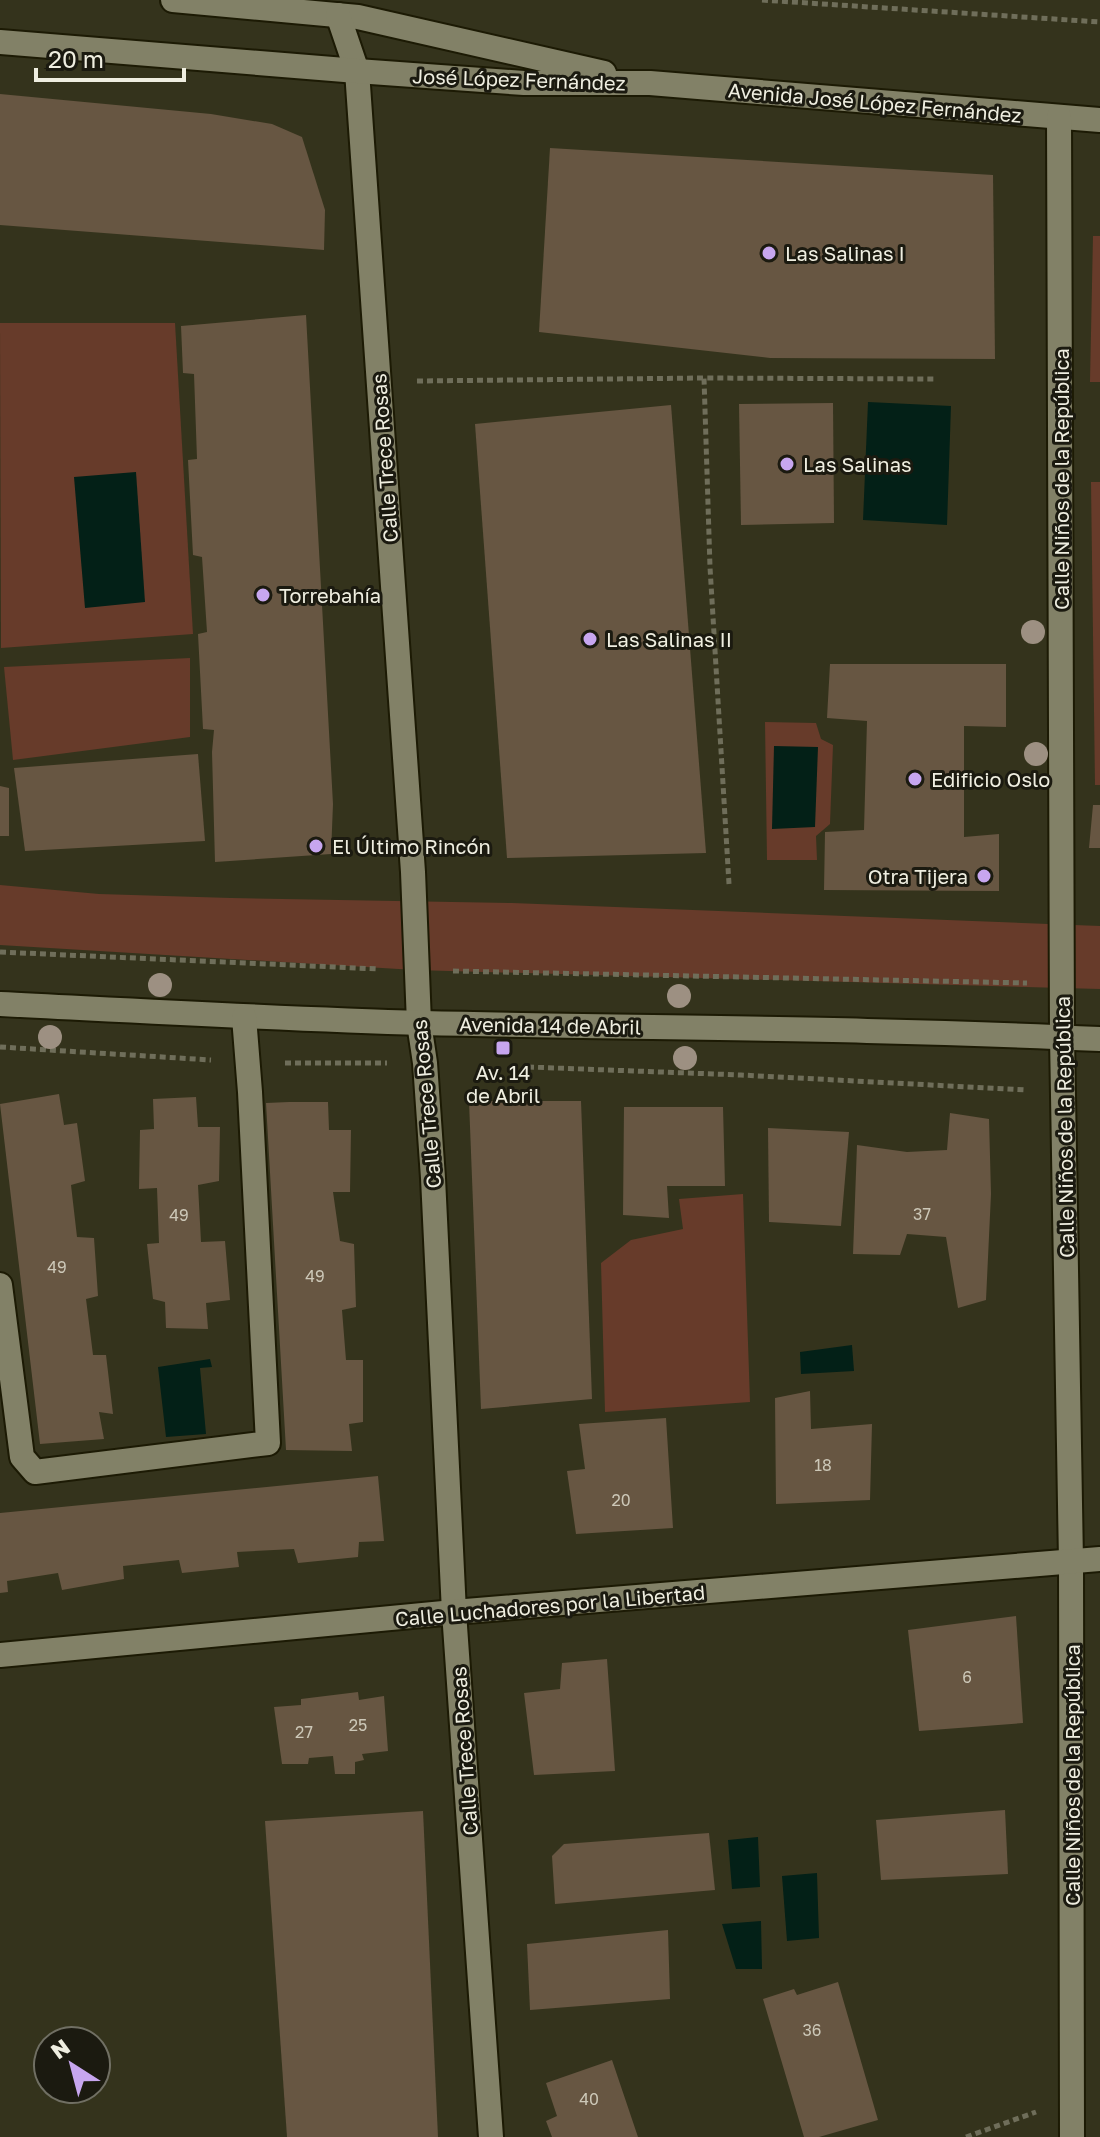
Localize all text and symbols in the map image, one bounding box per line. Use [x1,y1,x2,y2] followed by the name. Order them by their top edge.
[36,32,184,82] scale bar
[48,44,104,73] text: 20 m
[412,63,626,95] street label: José López Fernández
[727,77,1023,127] street label: Avenida José López Fernández
[785,241,905,265] place label: Las Salinas I
[760,244,778,262] marker: Las Salinas I
[1049,348,1073,610] street label: Calle Niños de la República
[366,373,402,543] street label: Calle Trece Rosas
[803,452,912,476] place label: Las Salinas
[778,455,796,473] marker: Las Salinas
[279,583,381,607] place label: Torrebahía
[254,586,272,604] marker: Torrebahía
[606,627,732,651] place label: Las Salinas II
[581,630,599,648] marker: Las Salinas II
[931,767,1050,791] place label: Edificio Oslo
[906,770,924,788] marker: Edificio Oslo
[332,834,491,858] place label: El Último Rincón
[307,837,325,855] marker: El Último Rincón
[868,864,968,888] place label: Otra Tijera
[975,867,993,885] marker: Otra Tijera
[1050,996,1078,1258] street label: Calle Niños de la República
[459,1011,641,1039] street label: Avenida 14 de Abril
[407,1019,445,1189] street label: Calle Trece Rosas
[494,1039,512,1057] marker: Av. 14 de Abril
[466,1060,540,1107] place label: Av. 14 de Abril
[913,1204,931,1224] house number: 37
[169,1205,189,1225] house number: 49
[47,1257,67,1277] house number: 49
[305,1266,325,1286] house number: 49
[814,1455,832,1475] house number: 18
[611,1490,631,1510] house number: 20
[394,1579,706,1631] street label: Calle Luchadores por la Libertad
[1060,1644,1084,1906] street label: Calle Niños de la República
[446,1666,482,1836] street label: Calle Trece Rosas
[962,1667,972,1687] house number: 6
[349,1715,367,1735] house number: 25
[295,1722,313,1742] house number: 27
[802,2020,822,2040] house number: 36
[32,2025,112,2105] north arrow
[45,2033,75,2064] text: N
[579,2089,599,2109] house number: 40

